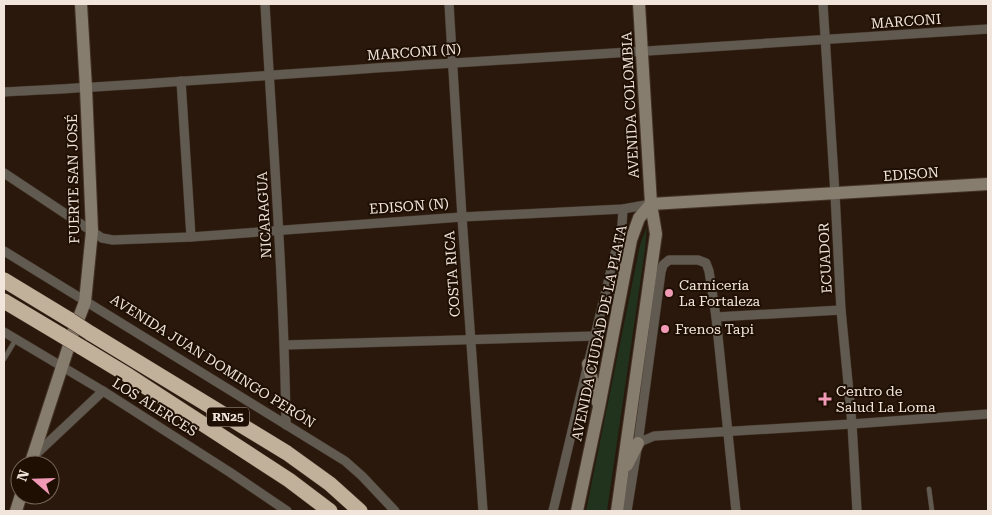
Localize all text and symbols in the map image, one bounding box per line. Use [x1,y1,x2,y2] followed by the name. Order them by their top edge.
[870,11,942,31] street label: MARCONI
[618,31,642,179] street label: AVENIDA COLOMBIA
[366,41,462,63] street label: MARCONI (N)
[64,114,82,244] street label: FUERTE SAN JOSÉ
[883,164,939,184] street label: EDISON
[254,171,274,259] street label: NICARAGUA
[369,195,449,217] street label: EDISON (N)
[815,222,835,294] street label: ECUADOR
[568,223,630,442] street label: AVENIDA CIUDAD DE LA PLATA
[441,230,463,318] street label: COSTA RICA
[679,277,761,309] place label: Carnicería La Fortaleza
[663,287,675,299] marker: Carnicería La Fortaleza
[108,291,318,431] street label: AVENIDA JUAN DOMINGO PERÓN
[675,321,755,337] place label: Frenos Tapi
[659,323,671,335] marker: Frenos Tapi
[110,375,201,440] street label: LOS ALERCES
[836,383,936,415] place label: Centro de Salud La Loma
[818,392,832,406] marker: Centro de Salud La Loma
[207,408,249,427] road number: RN25
[10,455,60,505] north arrow
[13,468,32,483] text: N

